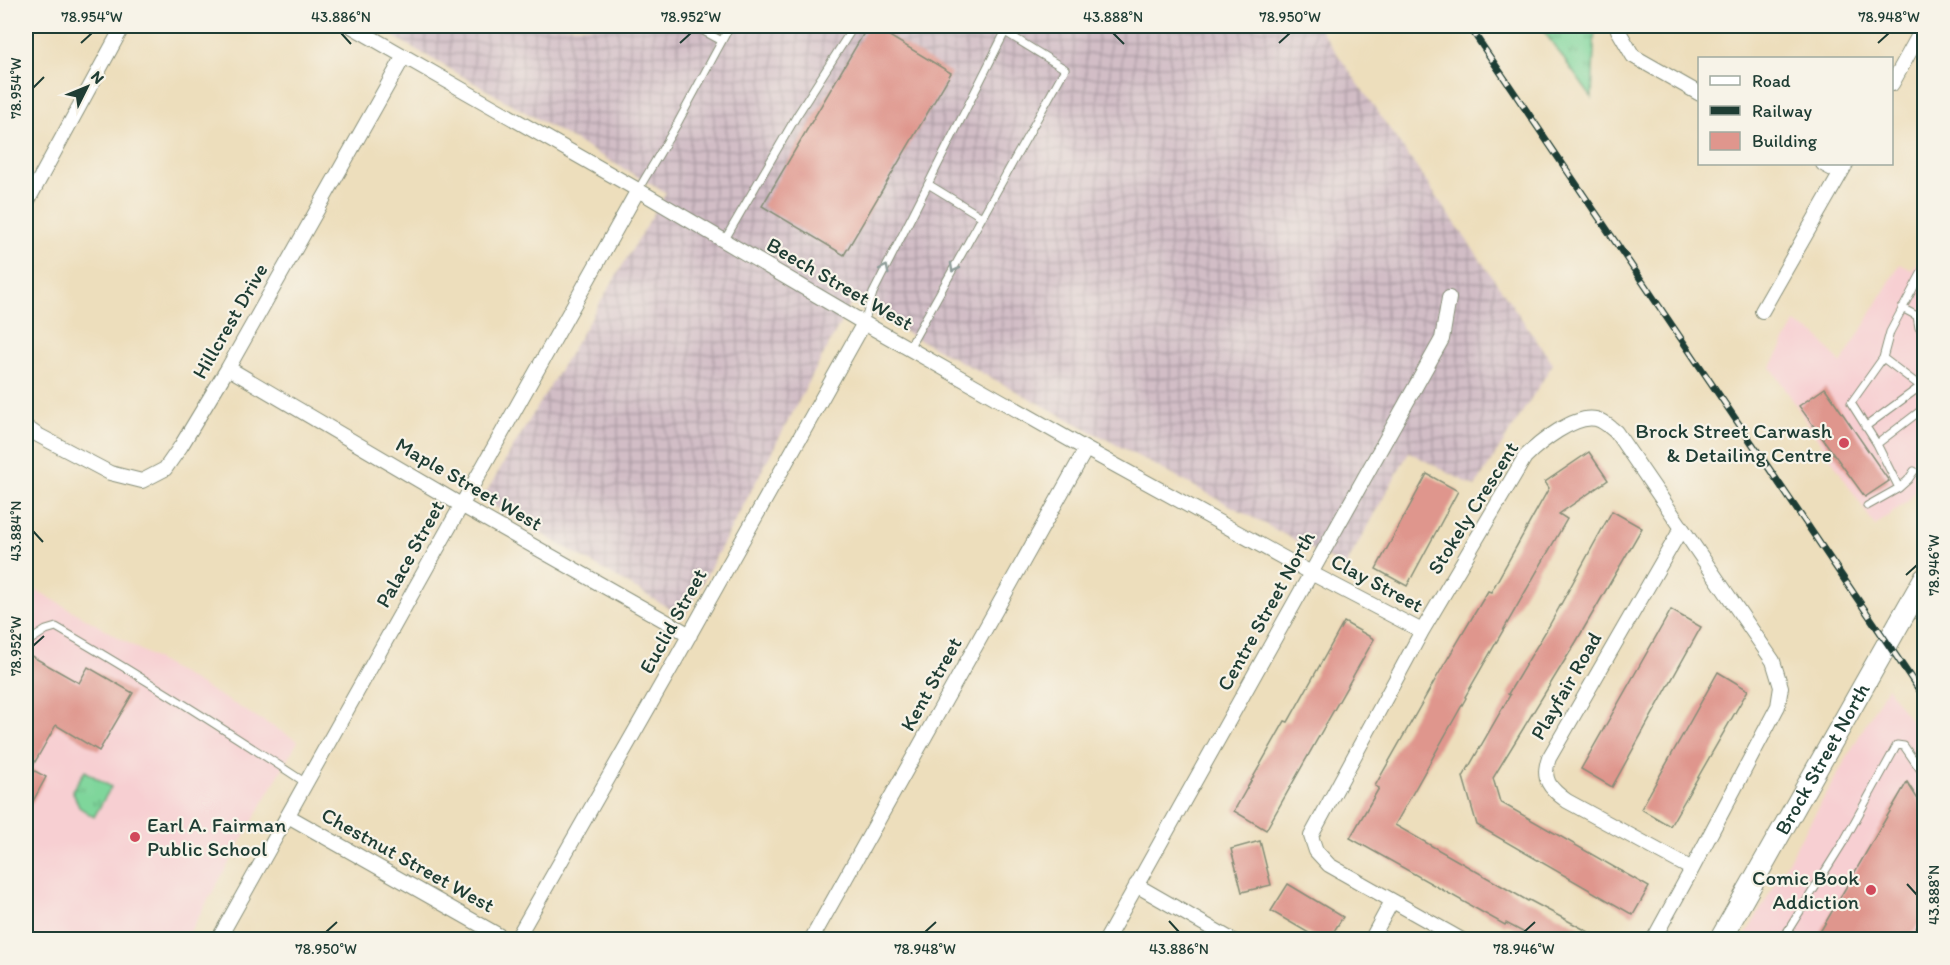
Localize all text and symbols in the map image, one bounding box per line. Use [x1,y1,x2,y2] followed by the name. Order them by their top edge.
[61,8,123,26] text: 78.954°W
[311,8,371,26] text: 43.886°N
[661,8,721,26] text: 78.952°W
[1083,8,1143,26] text: 43.888°N
[1259,8,1321,26] text: 78.950°W
[1858,8,1920,26] text: 78.948°W
[7,57,25,119] text: 78.954°W
[57,57,117,117] north arrow
[1698,57,1893,165] legend
[87,67,108,88] text: N
[1752,70,1791,92] text: Road
[1752,100,1813,122] text: Railway
[1752,130,1818,152] text: Building
[763,232,918,336] street label: Beech Street West
[186,259,273,383] street label: Hillcrest Drive
[950,262,961,272] one-way arrow
[878,264,890,275] one-way arrow
[1635,418,1833,467] place label: Brock Street Carwash & Detailing Centre
[391,431,547,536] street label: Maple Street West
[1837,436,1851,450] marker: Brock Street Carwash & Detailing Centre
[1422,437,1523,579] street label: Stokely Crescent
[370,496,449,612] street label: Palace Street
[7,501,25,561] text: 43.884°N
[1211,526,1320,695] street label: Centre Street North
[1925,534,1943,596] text: 78.946°W
[1327,548,1428,617] street label: Clay Street
[633,564,712,678] street label: Euclid Street
[7,616,25,676] text: 78.952°W
[1525,627,1606,744] street label: Playfair Road
[895,632,967,735] street label: Kent Street
[1769,678,1875,839] street label: Brock Street North
[317,802,499,918] street label: Chestnut Street West
[147,812,286,861] place label: Earl A. Fairman Public School
[128,830,142,844] marker: Earl A. Fairman Public School
[1752,865,1859,914] place label: Comic Book Addiction
[1925,865,1943,925] text: 43.888°N
[1864,883,1878,897] marker: Comic Book Addiction
[295,940,357,958] text: 78.950°W
[894,940,956,958] text: 78.948°W
[1149,940,1209,958] text: 43.886°N
[1493,940,1555,958] text: 78.946°W

